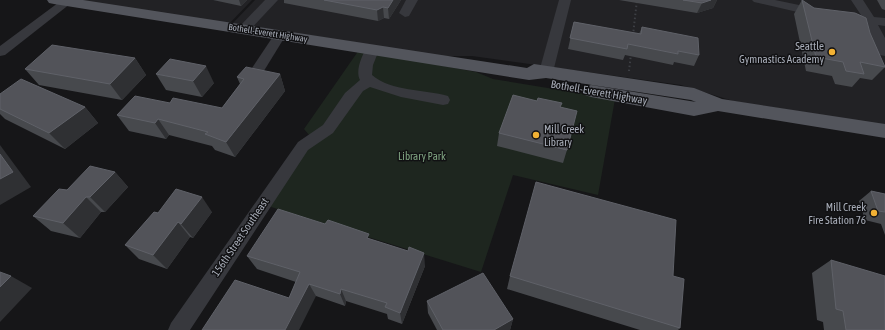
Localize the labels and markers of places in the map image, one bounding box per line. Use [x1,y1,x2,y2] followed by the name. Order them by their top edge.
[739,40,824,65] place label: Seattle Gymnastics Academy
[827,47,837,57] marker: Seattle Gymnastics Academy
[544,123,584,148] place label: Mill Creek Library
[531,130,541,140] marker: Mill Creek Library
[808,201,866,226] place label: Mill Creek Fire Station 76
[869,208,879,218] marker: Mill Creek Fire Station 76

